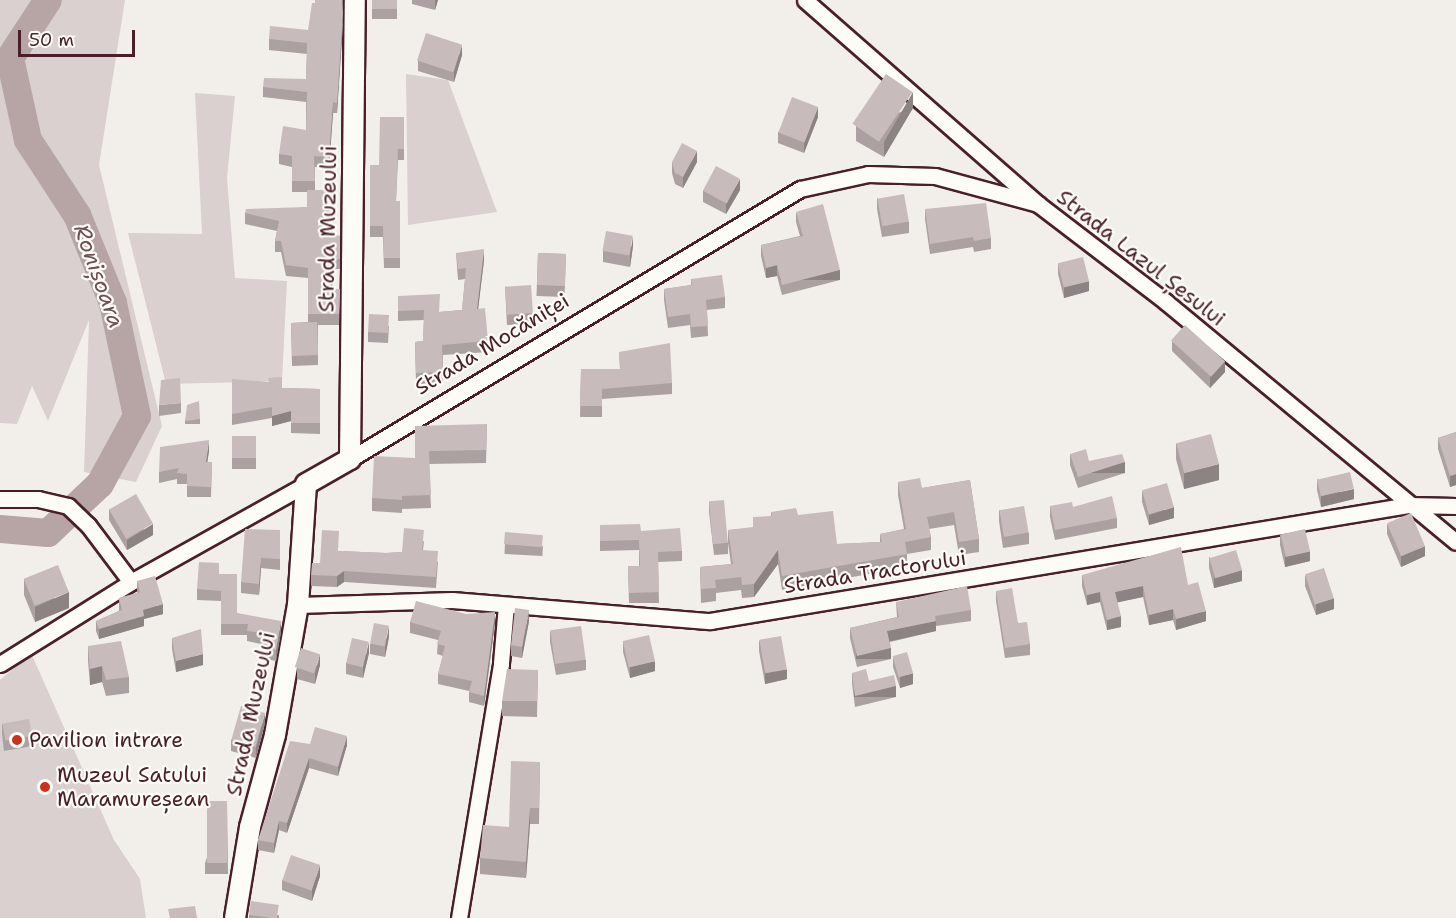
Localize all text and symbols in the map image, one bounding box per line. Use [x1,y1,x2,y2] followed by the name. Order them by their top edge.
[21,18,138,56] scale bar
[29,28,74,52] text: 50 m
[314,145,342,313] street label: Strada Muzeului
[1052,184,1230,332] street label: Strada Lazul Șesului
[68,221,130,331] water label: Ronișoara
[410,288,574,400] street label: Strada Mocăniței
[782,545,968,599] street label: Strada Tractorului
[221,630,281,798] street label: Strada Muzeului
[29,727,183,753] place label: Pavilion intrare
[10,733,24,747] marker: Pavilion intrare
[57,762,209,812] place label: Muzeul Satului Maramureșean
[38,780,52,794] marker: Muzeul Satului Maramureșean

